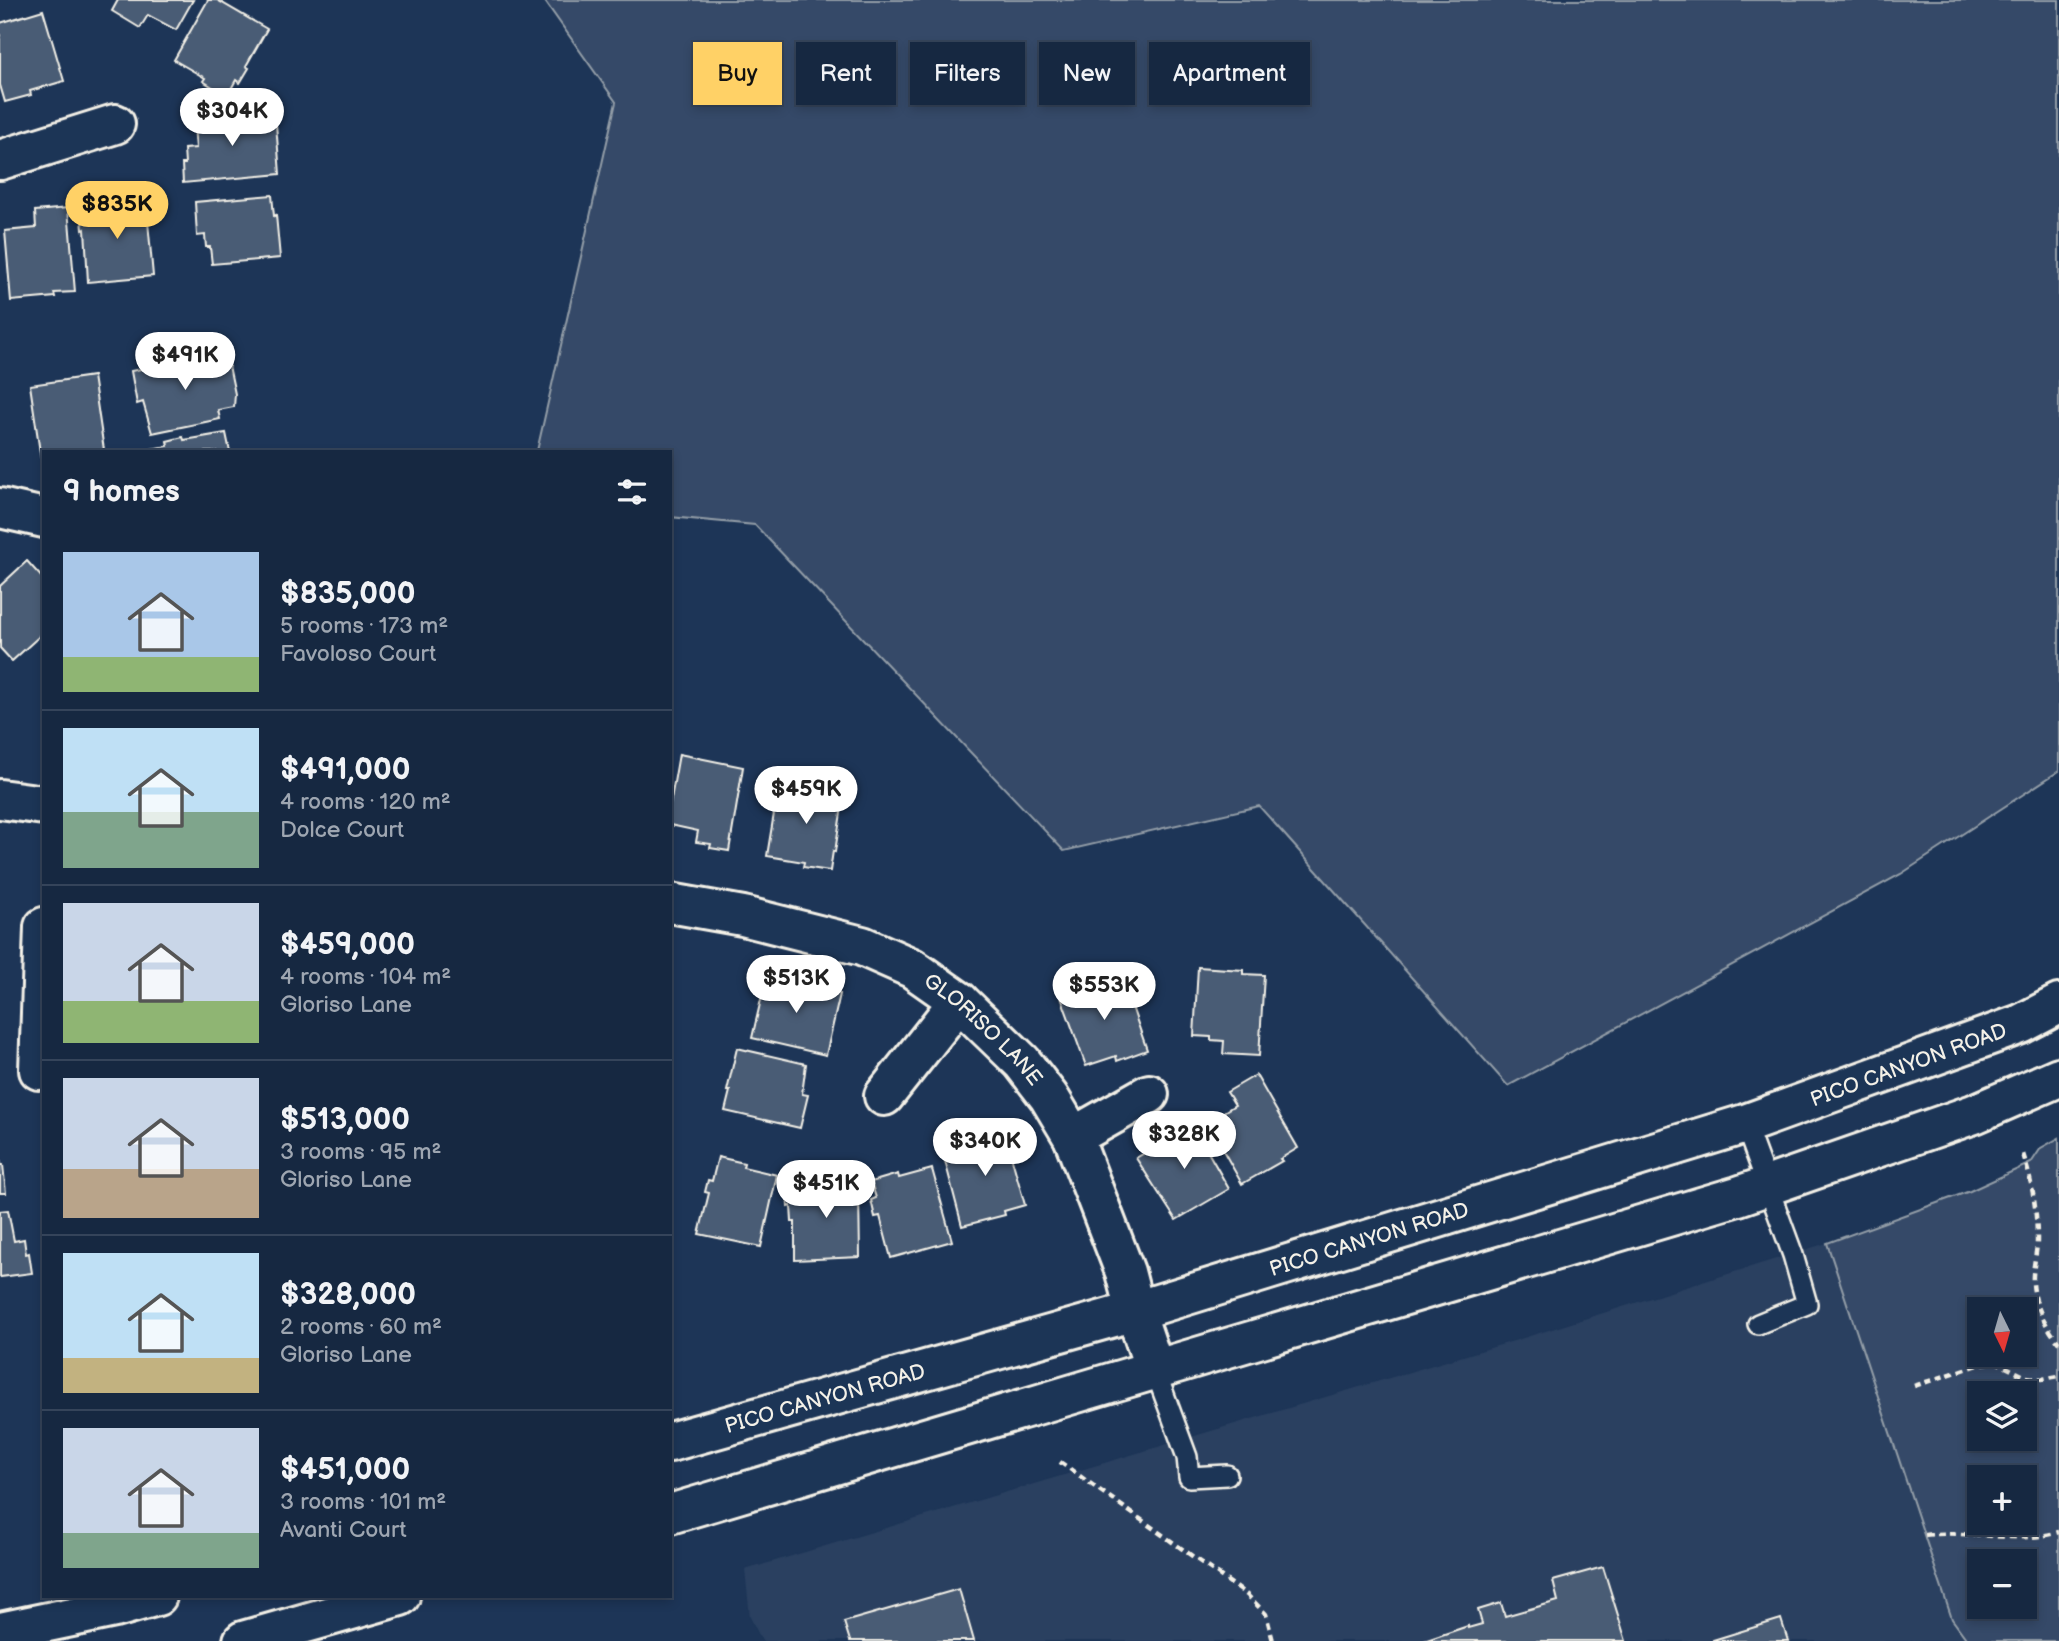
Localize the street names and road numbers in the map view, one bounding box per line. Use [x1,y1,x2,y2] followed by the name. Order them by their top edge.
[919,968,1048,1091] street label: GLORISO LANE
[1807,1018,2010,1112] street label: PICO CANYON ROAD
[1267,1197,1472,1282] street label: PICO CANYON ROAD
[722,1359,928,1439] street label: PICO CANYON ROAD

